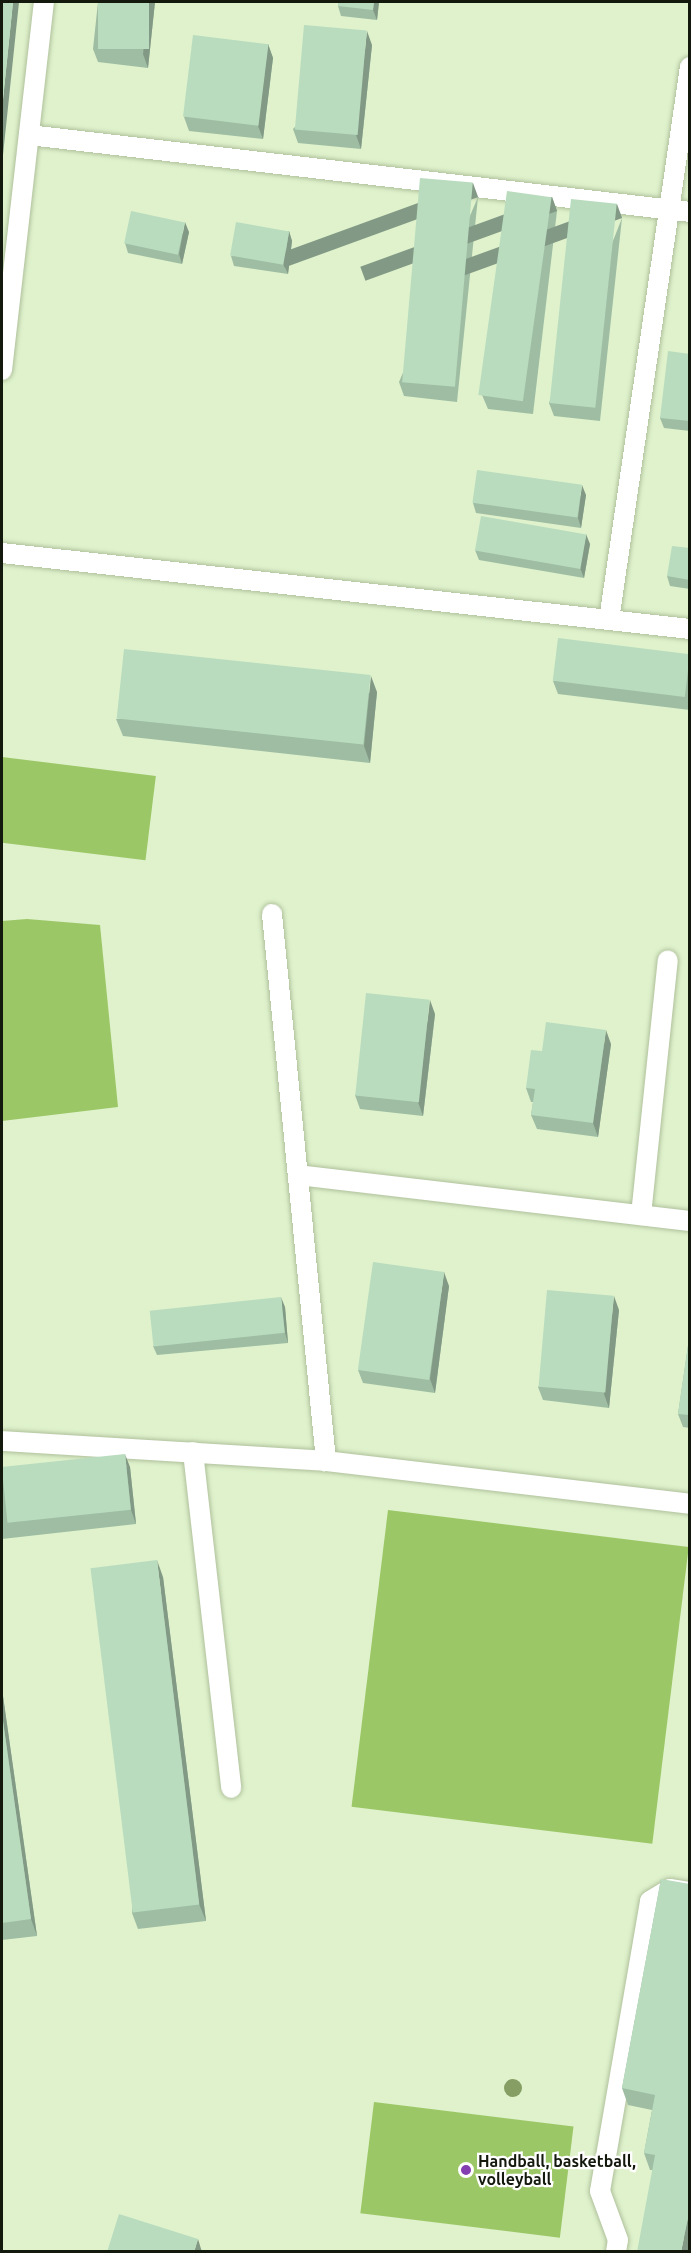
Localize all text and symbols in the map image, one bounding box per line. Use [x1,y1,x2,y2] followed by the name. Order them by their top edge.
[478,2151,636,2189] place label: Handball, basketball, volleyball
[459,2163,473,2177] marker: Handball, basketball, volleyball

